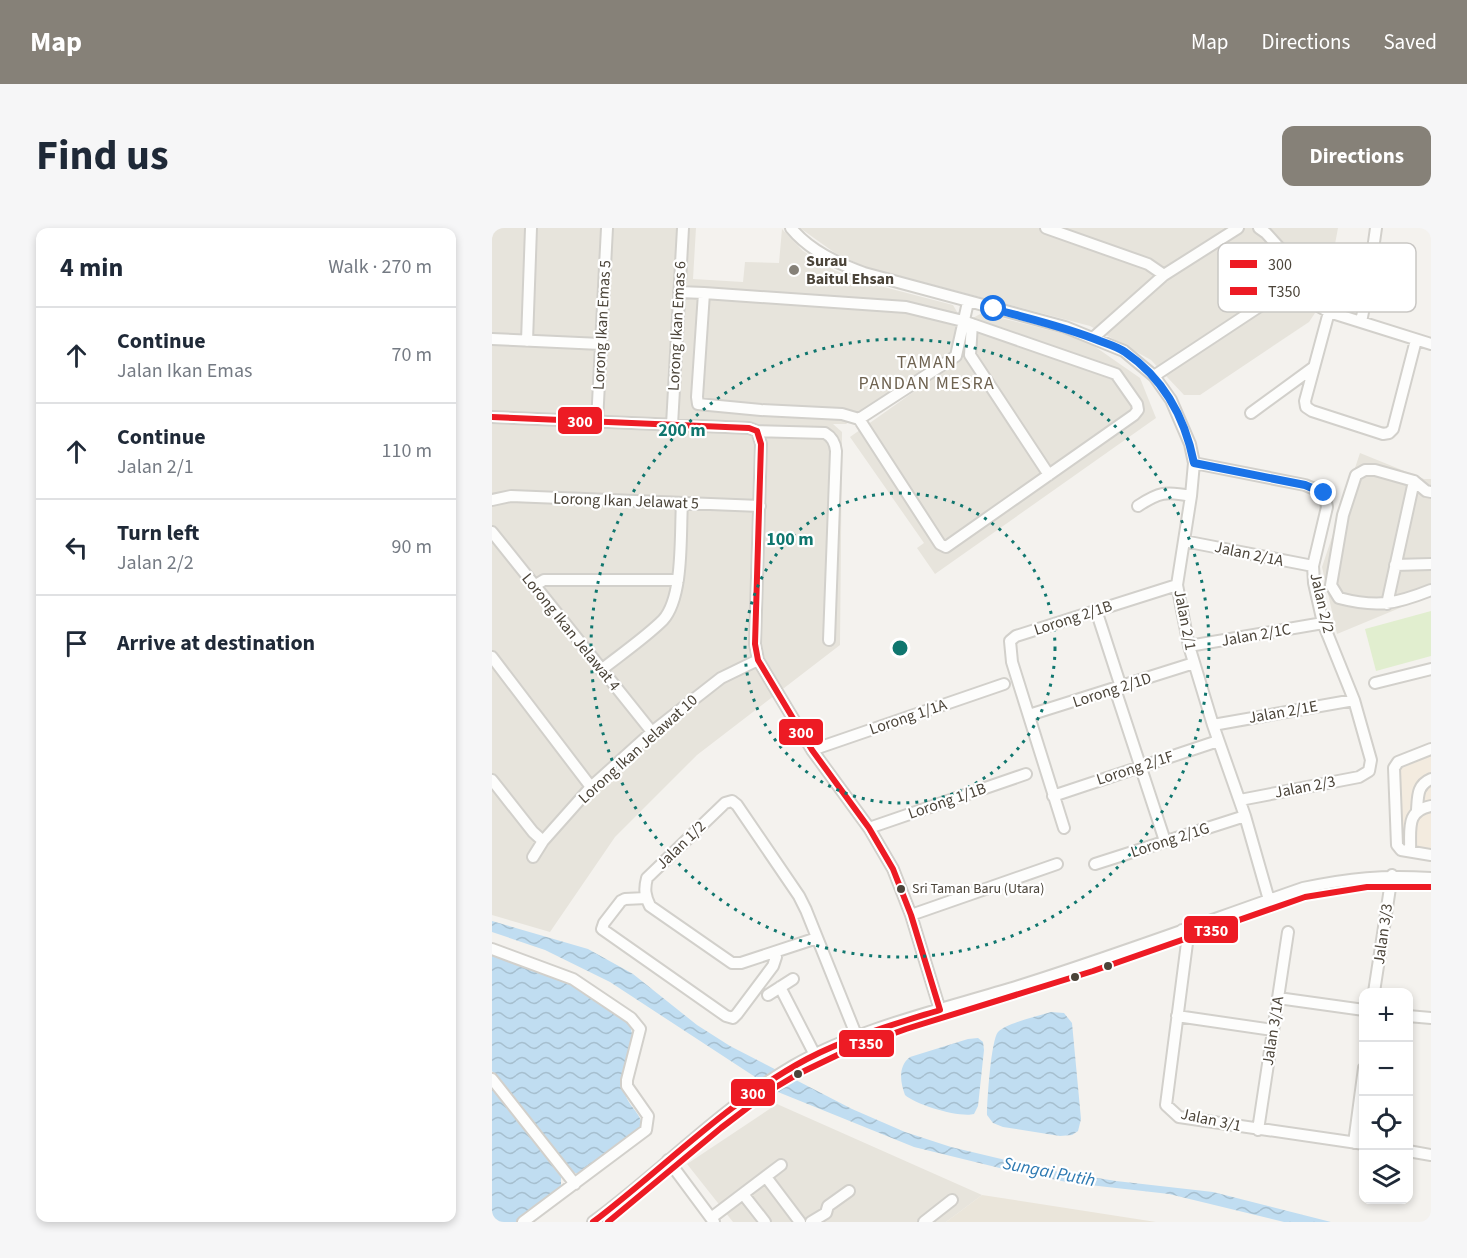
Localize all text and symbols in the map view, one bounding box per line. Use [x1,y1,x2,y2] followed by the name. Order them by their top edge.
[30,22,82,62] text: Map
[1191,27,1229,57] text: Map
[1262,27,1350,57] text: Directions
[1383,27,1437,57] text: Saved
[36,126,169,186] text: Find us
[1282,126,1431,186] button: Directions
[1218,243,1416,312] legend
[60,249,123,286] text: 4 min
[806,250,894,290] place label: Surau Baitul Ehsan
[328,253,432,281] text: Walk · 270 m
[1268,254,1292,276] text: 300
[588,260,616,390] street label: Lorong Ikan Emas 5
[663,261,691,391] street label: Lorong Ikan Emas 6
[787,263,801,277] marker: Surau Baitul Ehsan
[1268,281,1300,303] text: T350
[980,295,1006,321] route start
[117,325,206,357] text: Continue
[60,339,93,372] icon: ahead
[392,341,432,369] text: 70 m
[859,350,995,396] district label: TAMAN PANDAN MESRA
[117,357,252,385] text: Jalan Ikan Emas
[557,406,603,435] line badge: 300
[567,411,593,433] text: 300
[658,418,706,443] text: 200 m
[117,421,206,453] text: Continue
[60,435,93,468] icon: ahead
[382,437,432,465] text: 110 m
[117,453,194,481] text: Jalan 2/1
[1310,479,1336,505] route end
[553,487,699,515] street label: Lorong Ikan Jelawat 5
[117,517,199,549] text: Turn left
[766,527,814,552] text: 100 m
[60,531,93,564] icon: left
[392,533,432,561] text: 90 m
[1212,536,1286,572] street label: Jalan 2/1A
[117,549,194,577] text: Jalan 2/2
[517,568,625,696] street label: Lorong Ikan Jelawat 4
[1304,571,1340,635] street label: Jalan 2/2
[1168,588,1202,652] street label: Jalan 2/1
[1031,595,1115,641] street label: Lorong 2/1B
[1219,618,1293,652] street label: Jalan 2/1C
[60,627,93,660] icon: arrive
[117,627,315,659] text: Arrive at destination
[890,638,910,658] centre of rings
[1070,667,1154,713] street label: Lorong 2/1D
[573,689,703,809] street label: Lorong Ikan Jelawat 10
[866,693,950,741] street label: Lorong 1/1A
[1247,695,1319,729] street label: Jalan 2/1E
[778,718,824,746] line badge: 300
[788,722,814,744] text: 300
[1094,745,1176,791] street label: Lorong 2/1F
[1273,770,1337,804] street label: Jalan 2/3
[905,777,989,825] street label: Lorong 1/1B
[651,816,711,874] street label: Jalan 1/2
[1128,817,1212,863] street label: Lorong 2/1G
[912,879,1044,899] place label: Sri Taman Baru (Utara)
[895,883,907,895] marker: Sri Taman Baru (Utara)
[1368,902,1398,966] street label: Jalan 3/3
[1183,915,1239,944] line badge: T350
[1194,920,1228,942] text: T350
[1102,960,1114,972] unlabelled marker
[1069,971,1081,983] unlabelled marker
[1359,988,1413,1204] map controls
[1359,988,1413,1042] button: +
[1257,994,1289,1067] street label: Jalan 3/1A
[838,1029,895,1058] line badge: T350
[849,1033,883,1055] text: T350
[1359,1042,1413,1096] button: −
[792,1068,804,1080] unlabelled marker
[730,1078,776,1107] line badge: 300
[740,1083,766,1105] text: 300
[1359,1096,1413,1150] button: locate
[1179,1103,1243,1137] street label: Jalan 3/1
[1359,1150,1413,1204] button: layers
[1001,1151,1097,1193] water label: Sungai Putih

